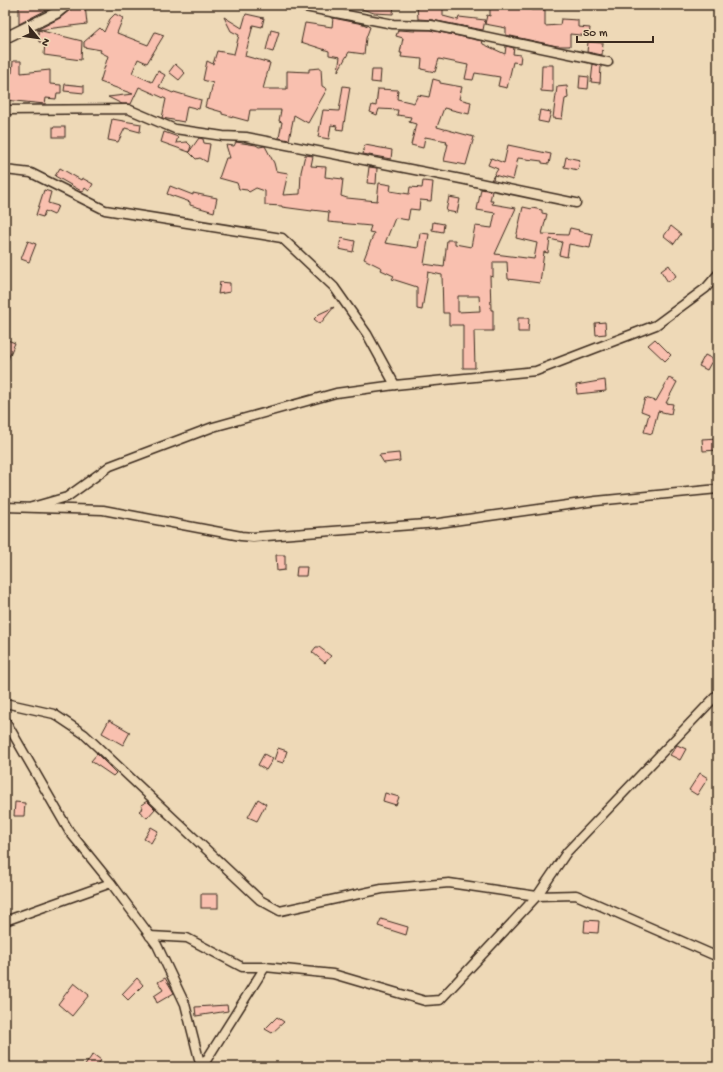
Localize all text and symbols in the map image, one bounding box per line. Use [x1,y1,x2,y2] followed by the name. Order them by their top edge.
[18,18,58,58] north arrow
[577,18,653,44] scale bar
[583,27,608,41] text: 50 m
[38,36,52,48] text: N

